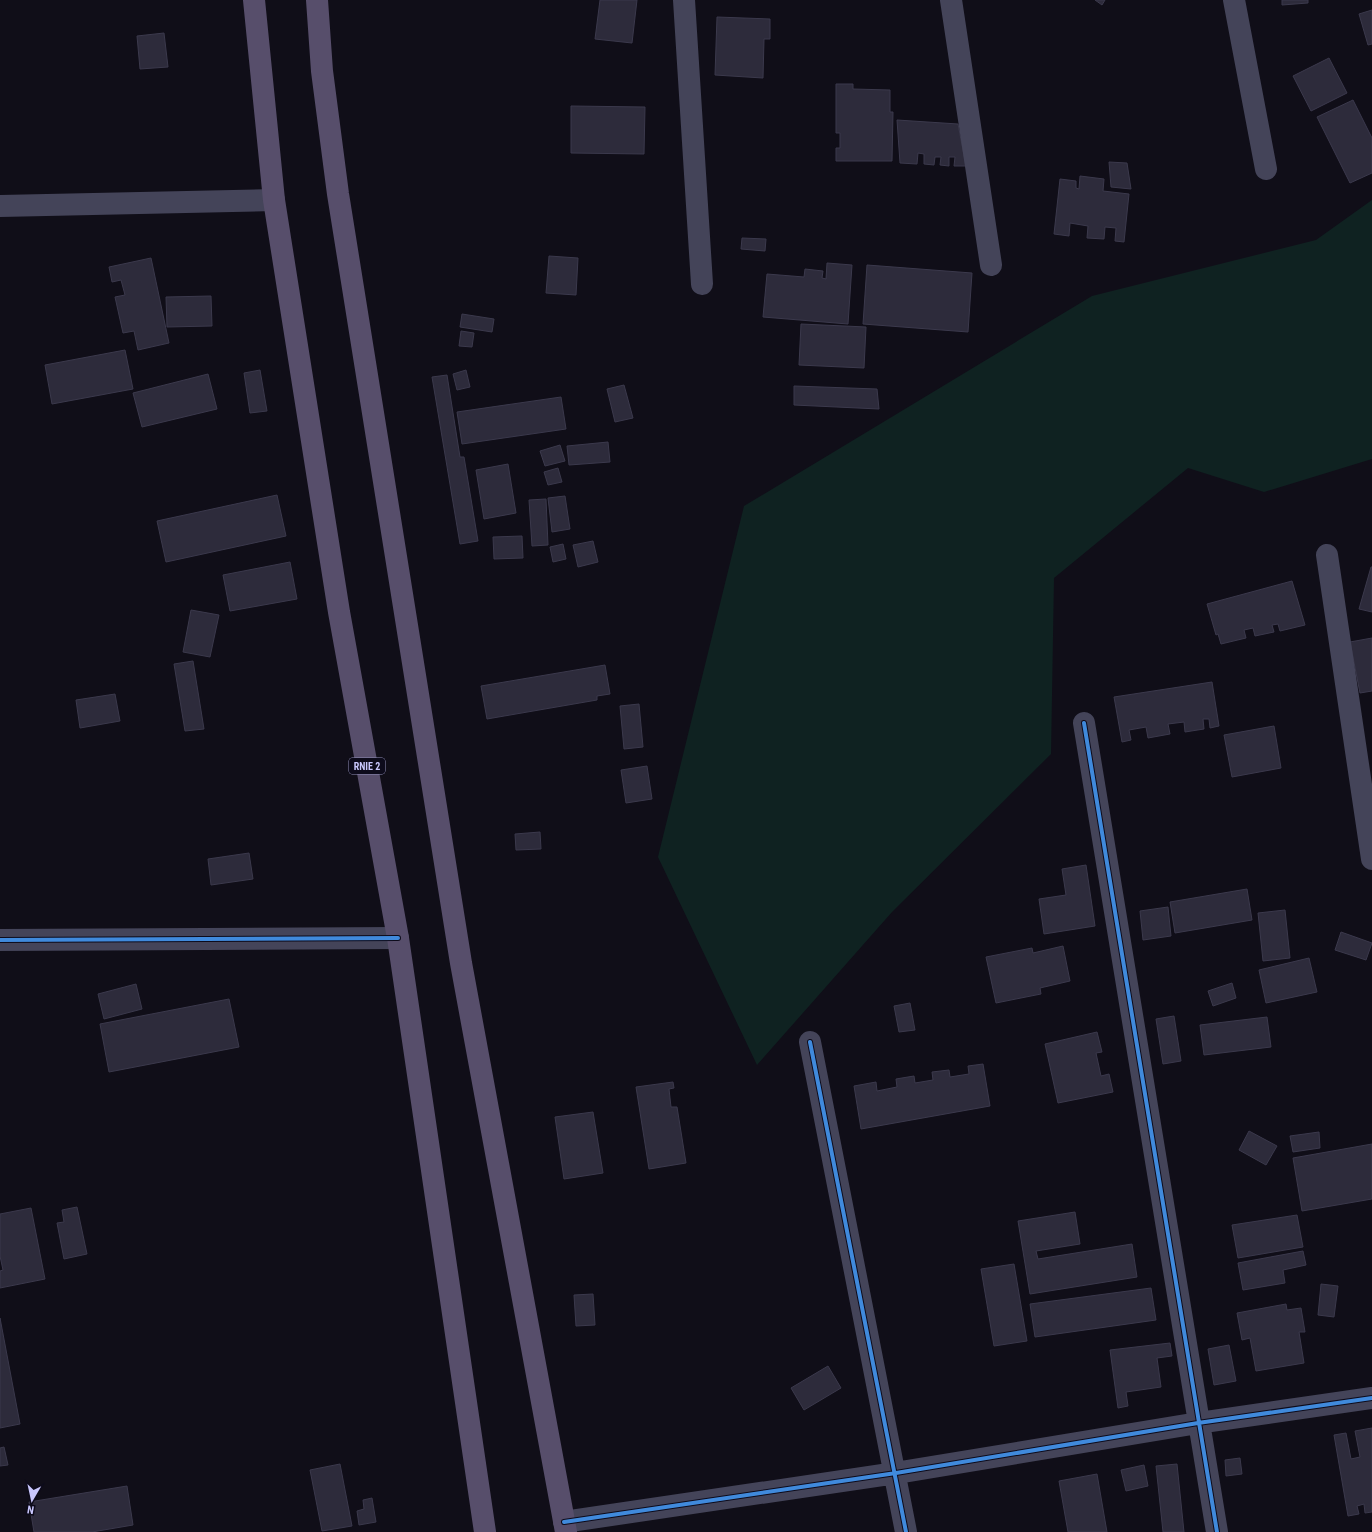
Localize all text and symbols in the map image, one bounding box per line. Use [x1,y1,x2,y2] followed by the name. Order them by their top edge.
[349,758,385,774] road number: RNIE 2
[12,1480,52,1520] north arrow
[26,1502,35,1516] text: N

